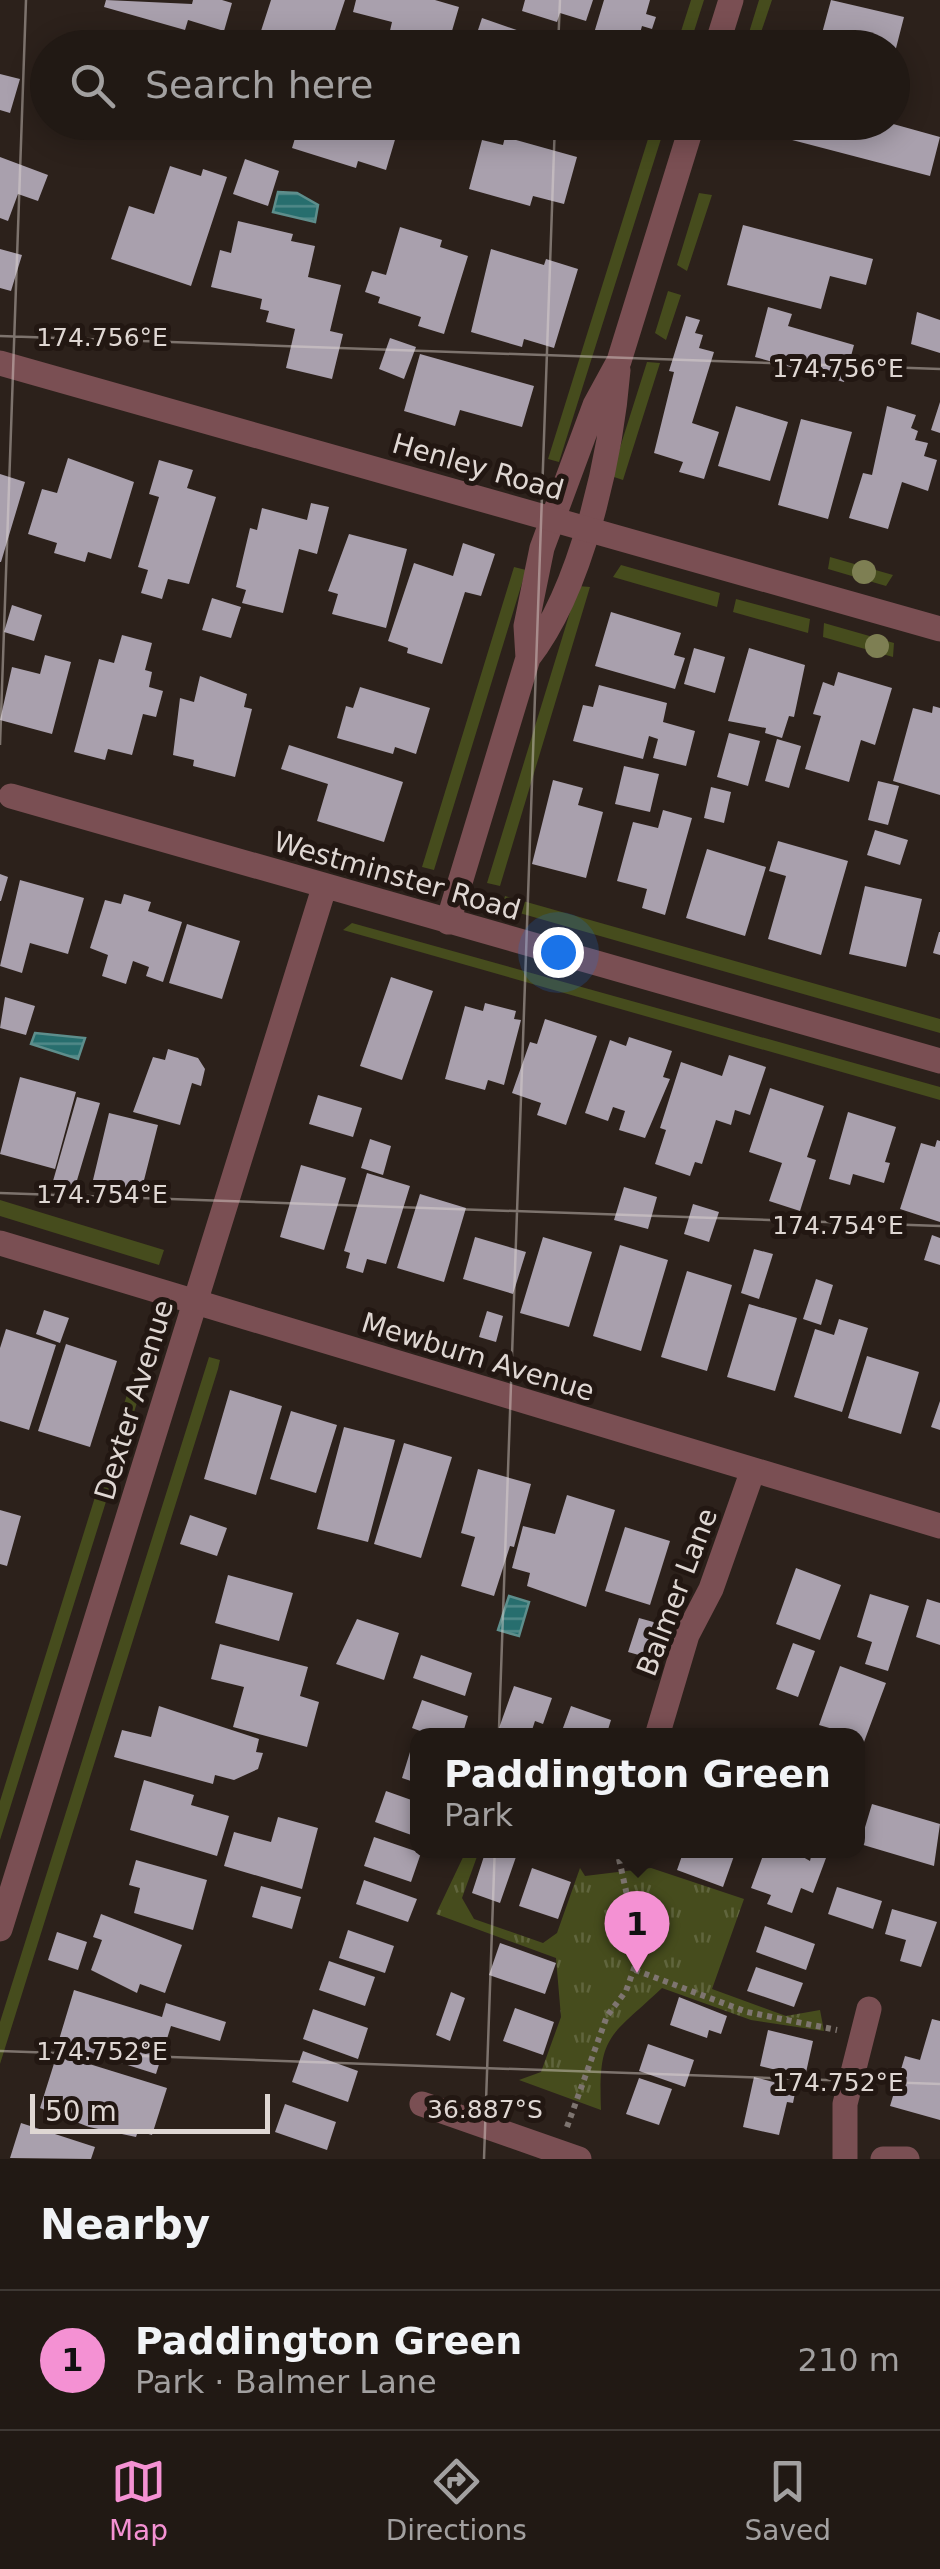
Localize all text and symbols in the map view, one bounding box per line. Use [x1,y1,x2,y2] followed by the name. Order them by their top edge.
[30,30,910,140] search box
[65,58,120,113] icon: search
[145,63,373,107] text: Search here
[36,323,168,352] text: 174.756°E
[772,354,904,383] text: 174.756°E
[388,427,568,507] street label: Henley Road
[270,825,524,927] street label: Westminster Road
[533,927,584,978] your location
[36,1180,168,1209] text: 174.754°E
[772,1211,904,1240] text: 174.754°E
[88,1296,180,1504] street label: Dexter Avenue
[358,1306,598,1408] street label: Mewburn Avenue
[630,1504,724,1680] street label: Balmer Lane
[410,1728,865,1858] popup
[444,1752,831,1796] text: Paddington Green
[444,1796,513,1834] text: Park
[604,1890,670,1973] pin: 1
[36,2037,168,2066] text: 174.752°E
[772,2068,904,2097] text: 174.752°E
[30,2089,270,2134] scale bar
[45,2095,117,2128] text: 50 m
[427,2095,543,2124] text: 36.887°S
[40,2200,210,2249] text: Nearby
[135,2319,522,2363] text: Paddington Green
[61,2341,84,2379] text: 1
[798,2341,900,2379] text: 210 m
[135,2363,437,2401] text: Park · Balmer Lane
[109,2454,168,2547] tab: Map
[386,2454,527,2547] tab: Directions
[745,2454,831,2547] tab: Saved

